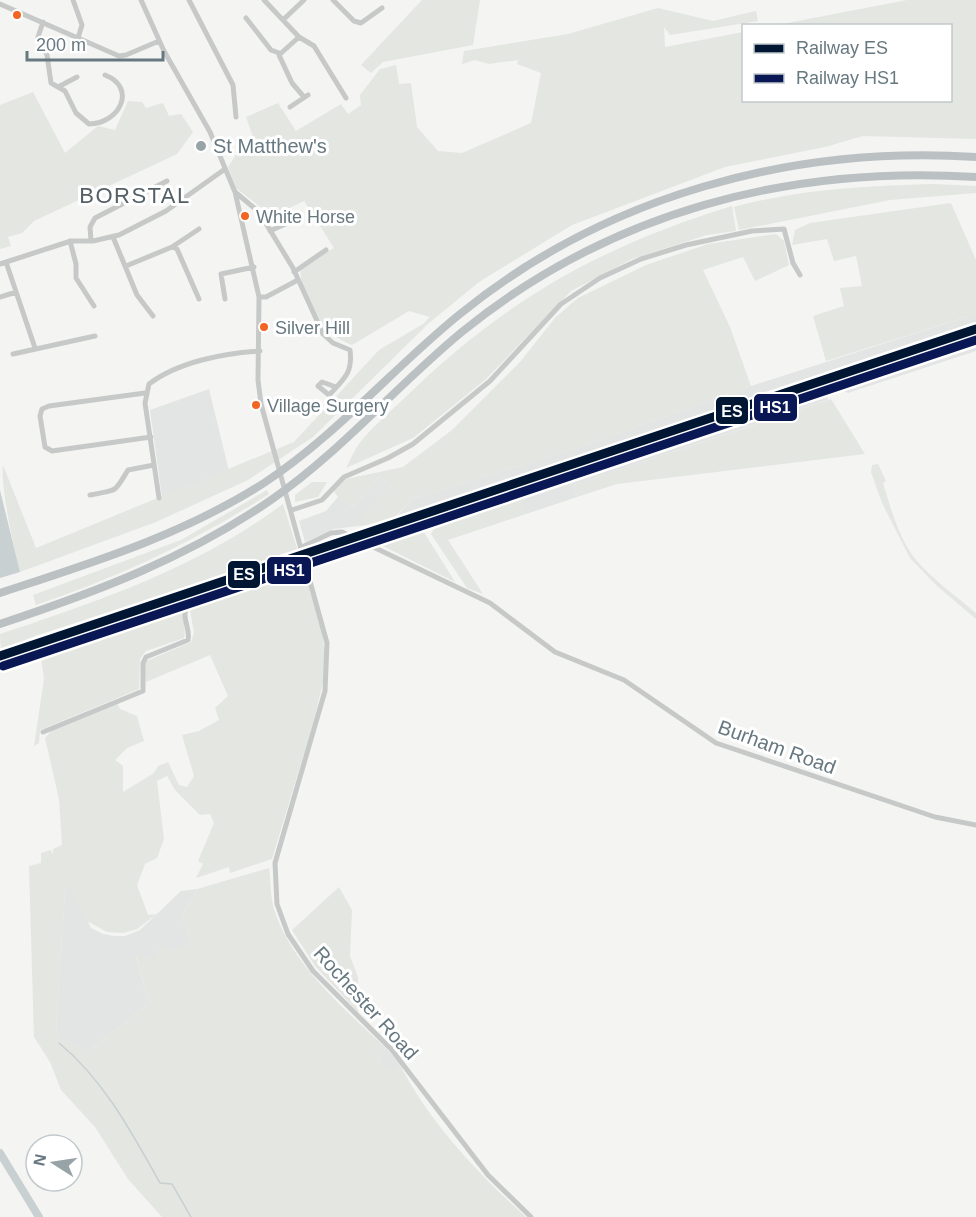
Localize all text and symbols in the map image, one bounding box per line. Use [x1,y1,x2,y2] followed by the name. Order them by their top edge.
[11,9,23,21] unlabelled marker
[27,24,164,62] scale bar
[742,24,952,102] legend
[36,35,86,55] text: 200 m
[796,38,888,58] text: Railway ES
[796,68,899,88] text: Railway HS1
[213,135,327,157] place label: St Matthew's
[194,139,208,153] marker: St Matthew's
[79,183,191,208] district label: BORSTAL
[256,207,355,227] place label: White Horse
[239,210,251,222] marker: White Horse
[275,318,350,338] place label: Silver Hill
[258,321,270,333] marker: Silver Hill
[753,393,798,422] line badge: HS1
[267,396,389,416] place label: Village Surgery
[715,396,749,425] line badge: ES
[250,399,262,411] marker: Village Surgery
[759,399,791,416] text: HS1
[721,403,743,420] text: ES
[266,556,312,585] line badge: HS1
[227,560,261,589] line badge: ES
[273,562,305,579] text: HS1
[233,566,255,583] text: ES
[715,716,839,778] street label: Burham Road
[309,942,423,1064] street label: Rochester Road
[24,1133,84,1193] north arrow
[30,1153,49,1167] text: N

